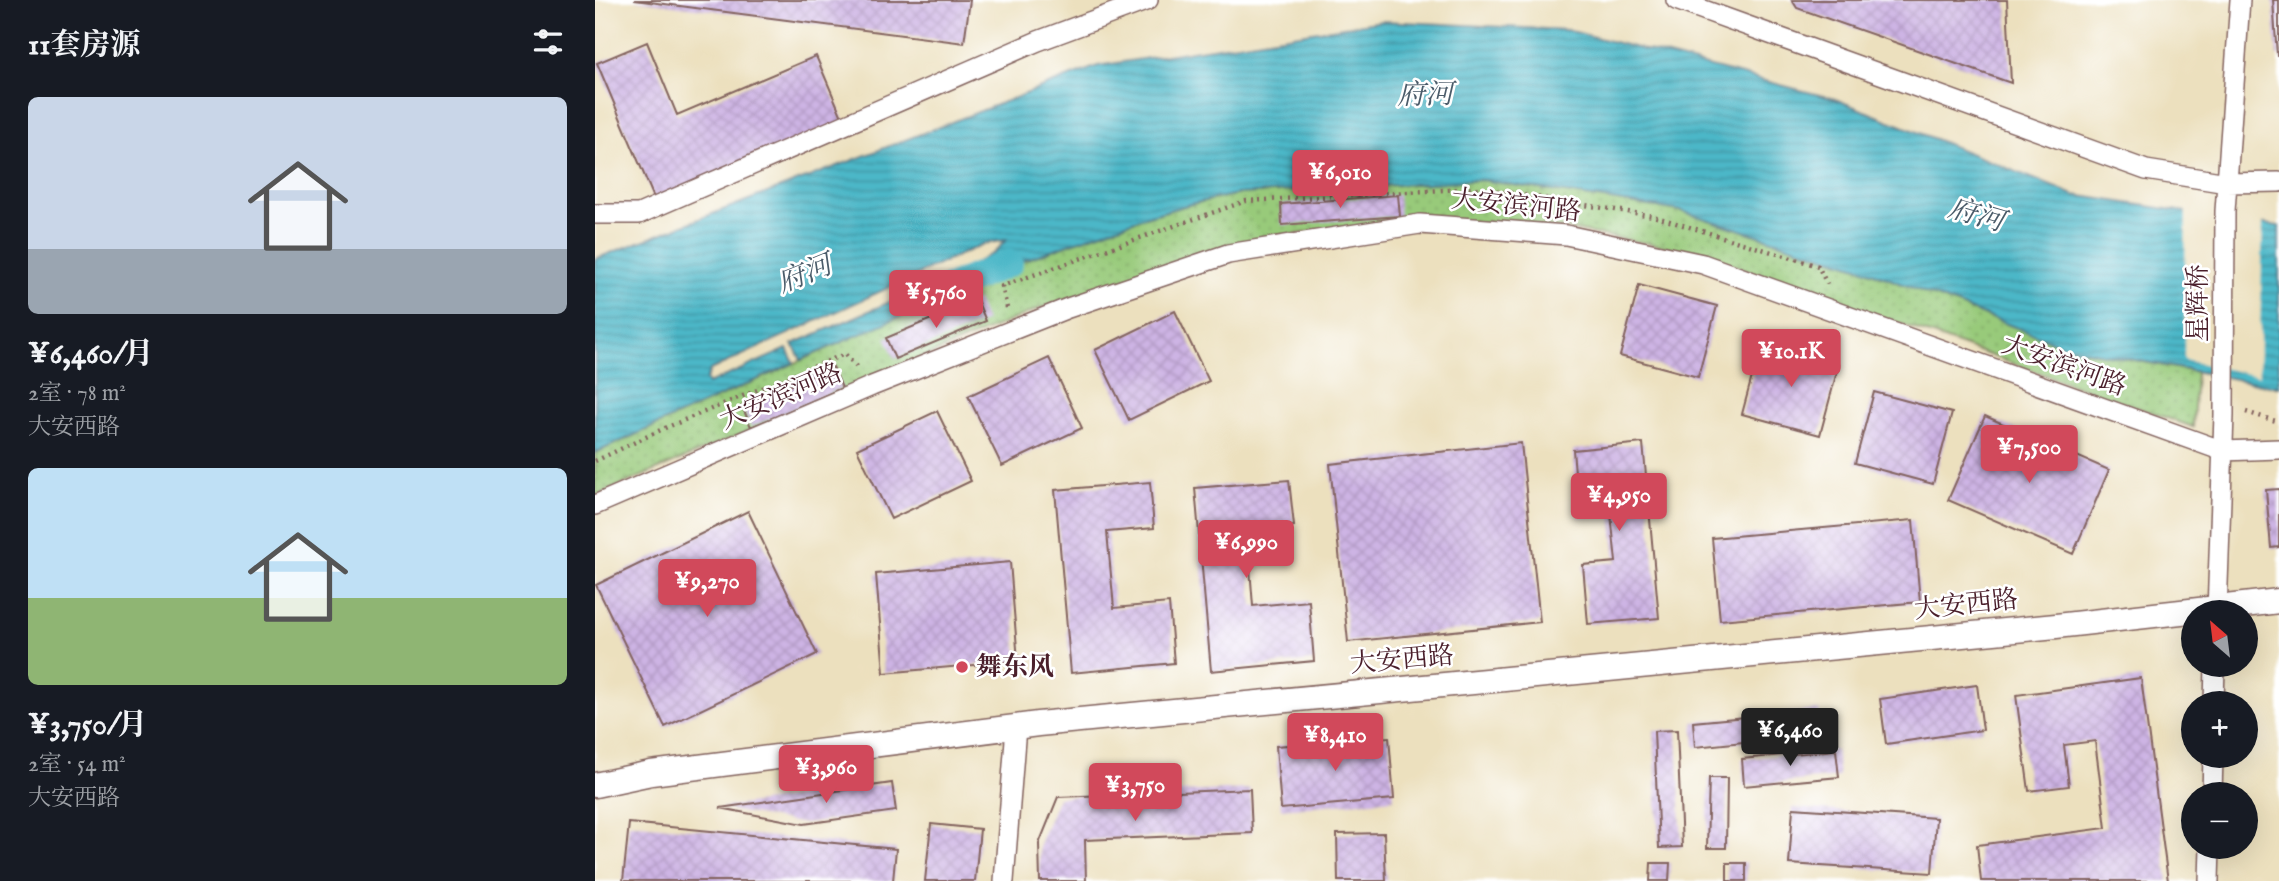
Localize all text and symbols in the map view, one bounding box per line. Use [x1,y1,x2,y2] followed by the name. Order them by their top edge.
[529,23,567,61] icon: filters
[28,27,140,65] text: 11套房源
[1397,78,1458,114] water label: 府河
[235,143,361,269] icon: home
[1283,150,1397,210] pin: ¥6,010
[1308,158,1372,187] text: ¥6,010
[1450,183,1582,229] street label: 大安滨河路
[1944,191,2013,242] water label: 府河
[772,246,842,302] water label: 府河
[2182,264,2215,342] street label: 星辉桥
[879,270,993,330] pin: ¥5,760
[905,278,967,307] text: ¥5,760
[1997,328,2131,404] street label: 大安滨河路
[1734,330,1848,389] pin: ¥10.1K
[28,336,154,374] text: ¥6,460/月
[1758,337,1824,366] text: ¥10.1K
[715,356,847,438] street label: 大安滨河路
[28,379,126,408] text: 2室 · 78 m²
[28,413,120,442] text: 大安西路
[1972,426,2086,485] pin: ¥7,500
[1997,433,2061,462] text: ¥7,500
[1562,474,1676,533] pin: ¥4,950
[1587,481,1651,510] text: ¥4,950
[235,514,361,640] icon: home
[1189,520,1303,580] pin: ¥6,990
[1214,528,1278,557] text: ¥6,990
[650,560,764,619] pin: ¥9,270
[674,567,740,596] text: ¥9,270
[1913,583,2019,627] street label: 大安西路
[2181,600,2257,677] north arrow
[2181,600,2258,859] map controls
[1349,639,1455,681] street label: 大安西路
[976,651,1054,684] place label: 舞东风
[954,659,970,675] marker: 舞东风
[2181,691,2258,768] button: +
[28,707,147,745] text: ¥3,750/月
[1733,708,1847,768] pin: ¥6,460
[1278,714,1392,773] pin: ¥8,410
[1757,716,1823,745] text: ¥6,460
[1303,721,1367,750] text: ¥8,410
[769,746,883,805] pin: ¥3,960
[28,750,126,779] text: 2室 · 54 m²
[795,753,857,782] text: ¥3,960
[1078,764,1192,823] pin: ¥3,750
[1105,771,1165,800] text: ¥3,750
[2181,782,2258,859] button: −
[28,784,120,813] text: 大安西路

